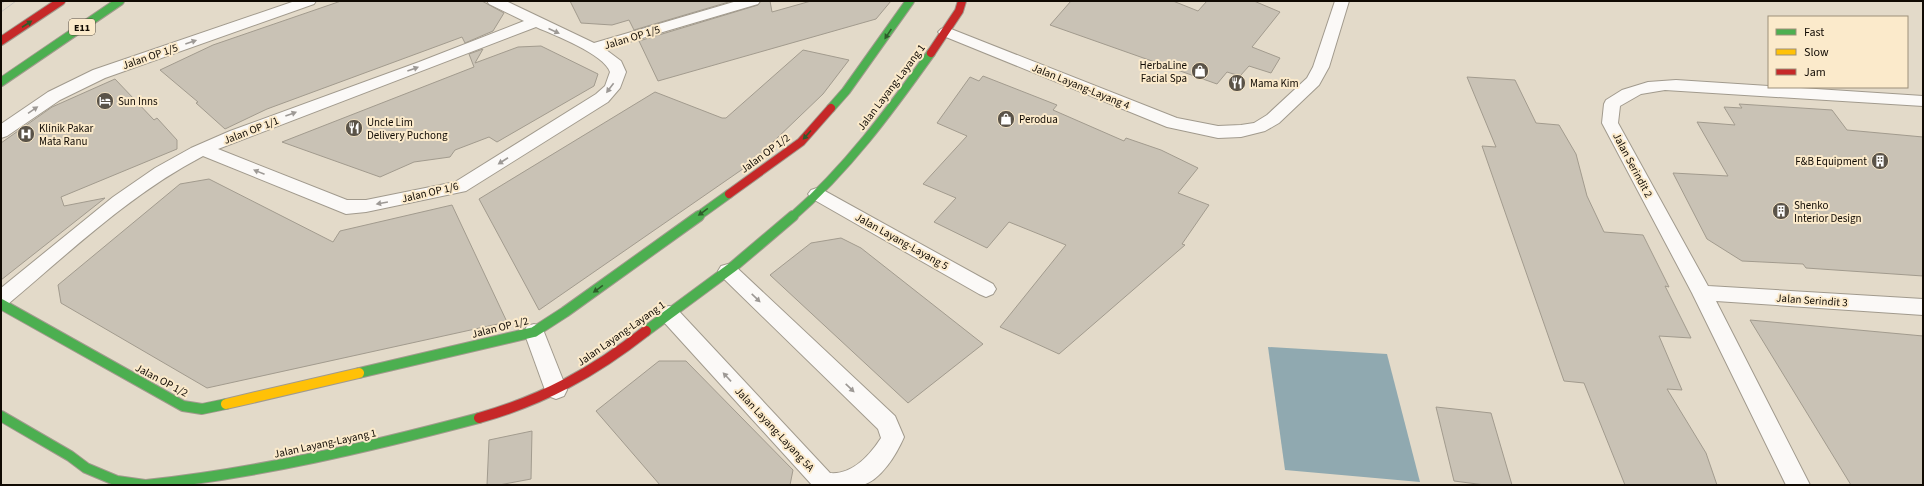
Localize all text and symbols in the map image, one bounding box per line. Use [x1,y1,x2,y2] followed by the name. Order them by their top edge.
[1768,16,1908,88] legend
[69,19,95,35] road number: E11
[22,20,32,28] one-way arrow
[602,22,662,53] street label: Jalan OP 1/5
[1804,24,1824,41] text: Fast
[549,28,560,34] one-way arrow
[884,28,892,39] one-way arrow
[185,39,197,45] one-way arrow
[120,40,180,73] street label: Jalan OP 1/5
[854,41,929,133] street label: Jalan Layang-Layang 1
[1804,44,1829,61] text: Slow
[1140,58,1188,86] place label: HerbaLine Facial Spa
[1030,60,1132,113] street label: Jalan Layang-Layang 4
[1190,61,1210,81] shop icon: HerbaLine Facial Spa
[1804,64,1826,81] text: Jam
[408,66,420,72] one-way arrow
[1227,73,1247,93] restaurant icon: Mama Kim
[1250,76,1299,91] place label: Mama Kim
[606,83,615,94] one-way arrow
[95,91,115,111] hotel icon: Sun Inns
[118,94,158,109] place label: Sun Inns
[28,106,38,114] one-way arrow
[996,109,1016,129] shop icon: Perodua
[286,111,298,117] one-way arrow
[1019,112,1058,127] place label: Perodua
[221,113,281,148] street label: Jalan OP 1/1
[367,115,448,143] place label: Uncle Lim Delivery Puchong
[344,118,364,138] restaurant icon: Uncle Lim Delivery Puchong
[39,121,93,149] place label: Klinik Pakar Mata Ranu
[16,124,36,144] hospital icon: Klinik Pakar Mata Ranu
[737,130,793,176] street label: Jalan OP 1/2
[802,130,812,140] one-way arrow
[1609,130,1656,200] street label: Jalan Serindit 2
[1870,151,1890,171] building icon: F&B Equipment
[1795,154,1867,169] place label: F&B Equipment
[498,157,508,165] one-way arrow
[253,169,265,175] one-way arrow
[400,179,461,206] street label: Jalan OP 1/6
[1794,198,1862,226] place label: Shenko Interior Design
[376,200,388,206] one-way arrow
[1771,201,1791,221] building icon: Shenko Interior Design
[698,208,708,216] one-way arrow
[853,210,951,273] street label: Jalan Layang-Layang 5
[592,285,603,293] one-way arrow
[1776,291,1848,310] street label: Jalan Serindit 3
[751,293,761,303] one-way arrow
[574,297,668,369] street label: Jalan Layang-Layang 1
[470,313,530,342] street label: Jalan OP 1/2
[133,360,191,401] street label: Jalan OP 1/2
[722,372,732,382] one-way arrow
[845,383,855,392] one-way arrow
[732,384,818,475] street label: Jalan Layang-Layang 5A
[273,425,378,462] street label: Jalan Layang-Layang 1

